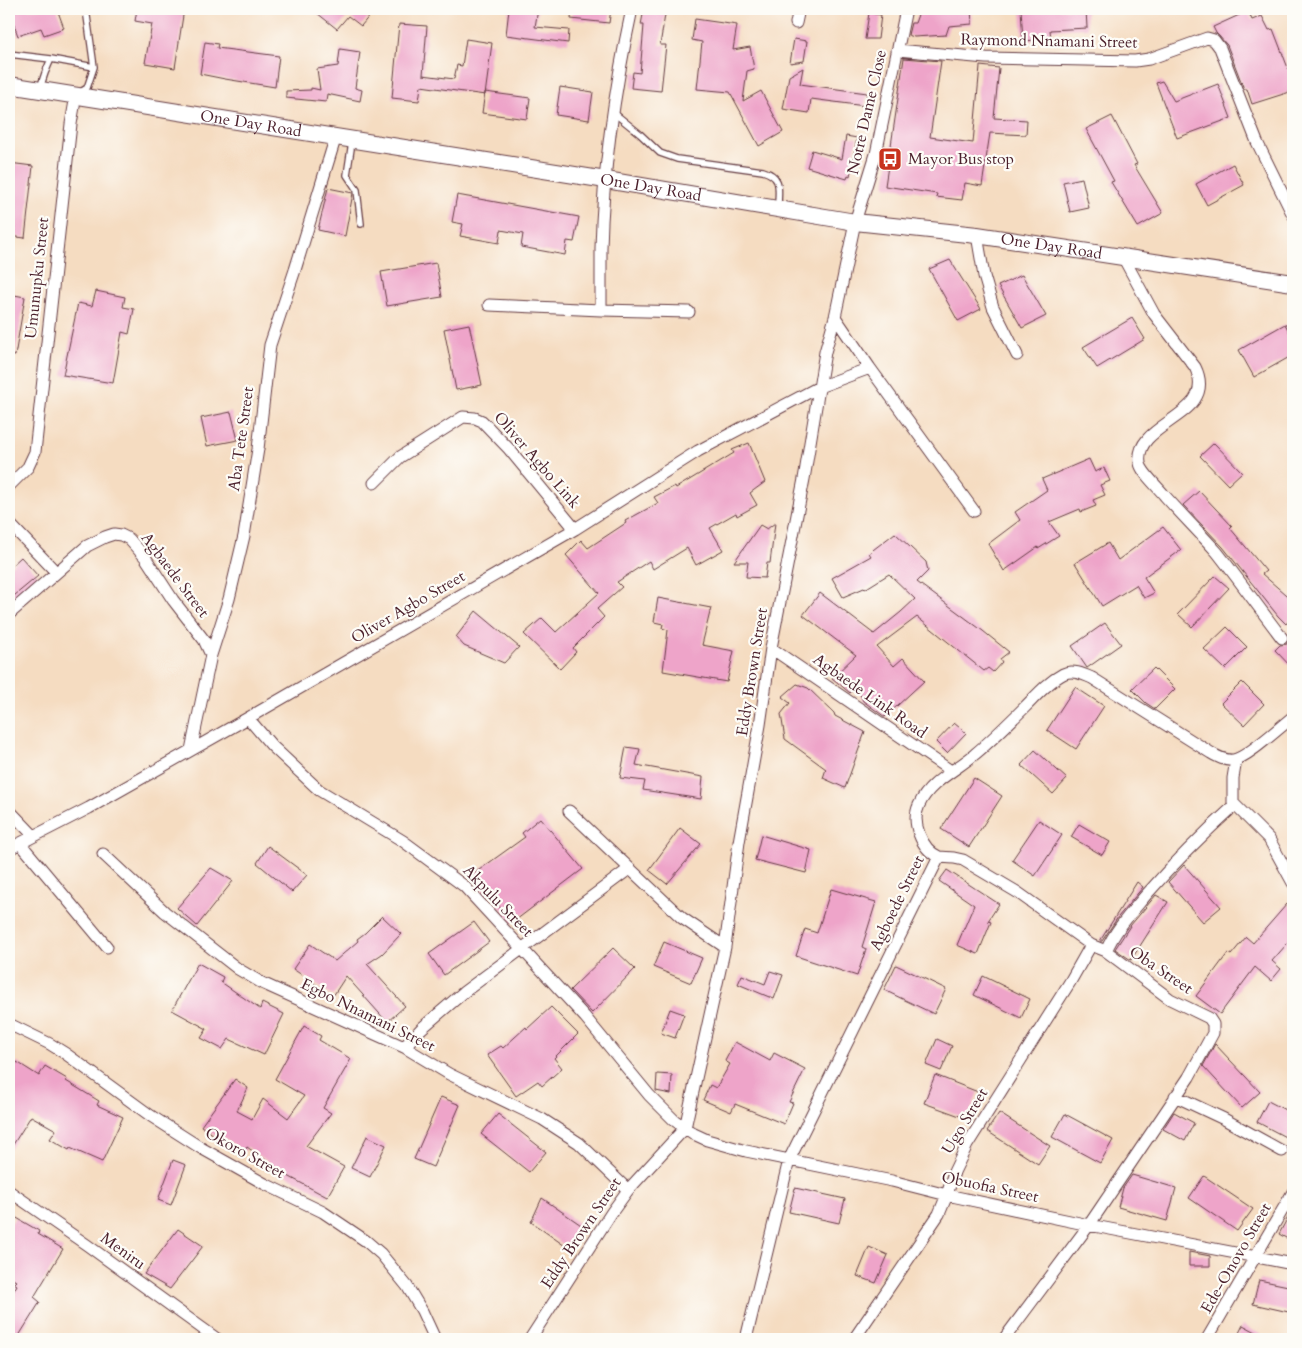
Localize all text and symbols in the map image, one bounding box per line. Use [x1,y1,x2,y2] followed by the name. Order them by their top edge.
[960,28,1138,54] street label: Raymond Nnamani Street
[842,47,892,177] street label: Notre Dame Close
[199,105,304,142] street label: One Day Road
[877,146,903,172] bus stop icon: Mayor Bus stop
[908,148,1014,170] place label: Mayor Bus stop
[599,168,704,207] street label: One Day Road
[20,216,54,340] street label: Umunupku Street
[999,228,1104,265] street label: One Day Road
[223,385,259,493] street label: Aba Tete Street
[489,407,585,513] street label: Oliver Agbo Link
[136,528,214,622] street label: Agbaede Street
[347,565,469,649] street label: Oliver Agbo Street
[731,606,773,738] street label: Eddy Brown Street
[809,648,932,744] street label: Agbaede Link Road
[864,852,930,954] street label: Agboede Street
[458,860,538,942] street label: Akpulu Street
[1125,941,1197,999] street label: Oba Street
[297,973,439,1057] street label: Egbo Nnamani Street
[937,1084,993,1158] street label: Ugo Street
[201,1122,289,1184] street label: Okoro Street
[940,1166,1040,1208] street label: Obuofia Street
[536,1173,626,1293] street label: Eddy Brown Street
[1196,1199,1276,1317] street label: Ede-Onovo Street
[96,1227,150,1275] street label: Meniru

